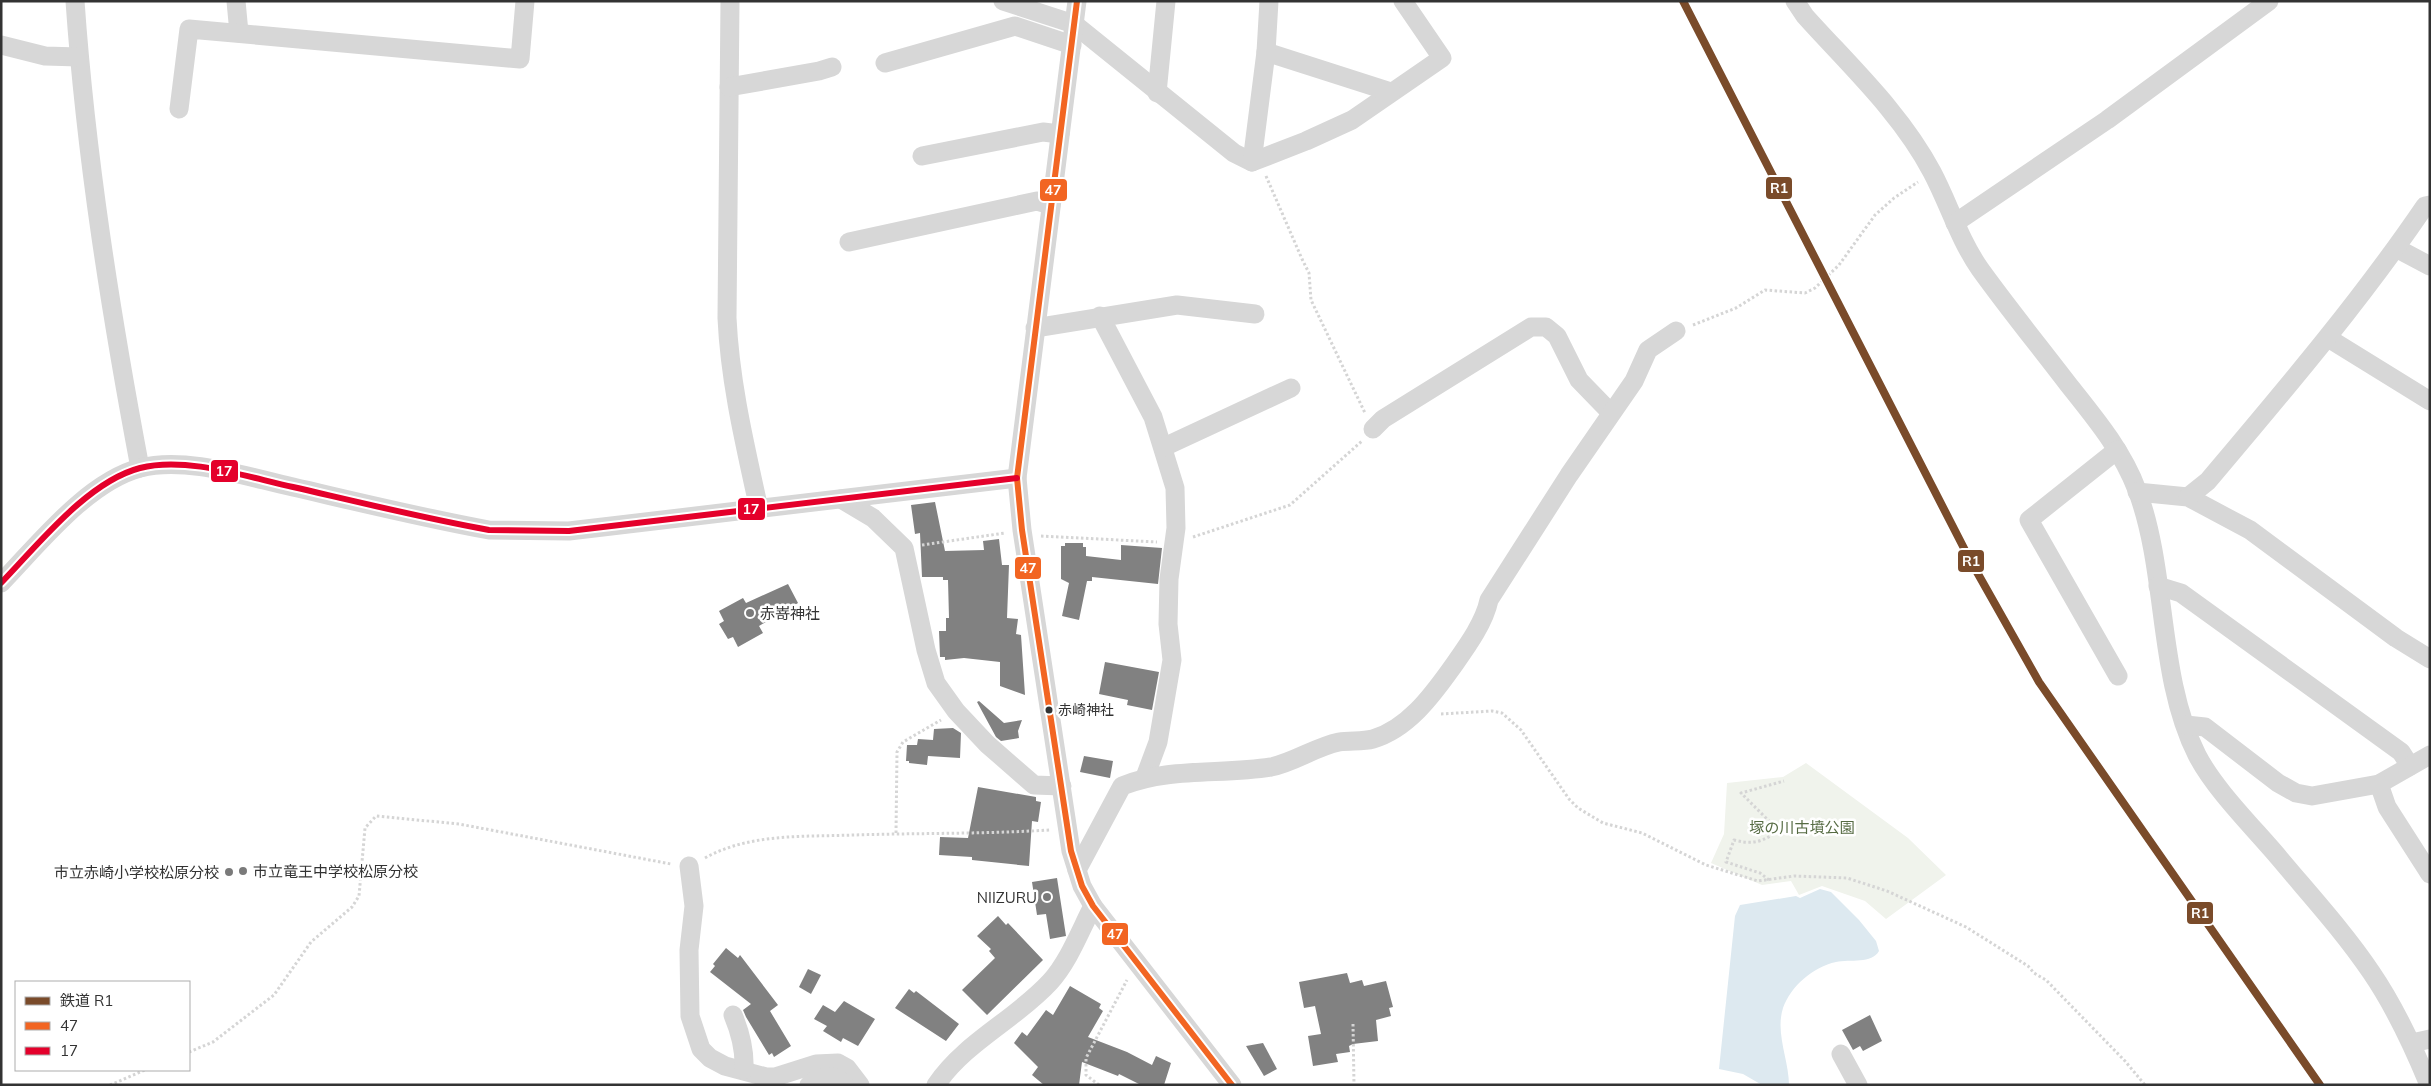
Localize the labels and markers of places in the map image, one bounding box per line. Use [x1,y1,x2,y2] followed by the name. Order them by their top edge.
[760,604,820,623] place label: 赤嵜神社
[744,607,756,619] marker: 赤嵜神社
[1058,701,1114,719] place label: 赤崎神社
[1044,705,1054,715] marker: 赤崎神社
[253,862,418,881] place label: 市立竜王中学校松原分校
[54,863,219,882] place label: 市立赤崎小学校松原分校
[237,865,249,877] marker: 市立竜王中学校松原分校
[223,866,235,878] marker: 市立赤崎小学校松原分校
[977,888,1037,907] place label: NIIZURU
[1041,891,1053,903] marker: NIIZURU

